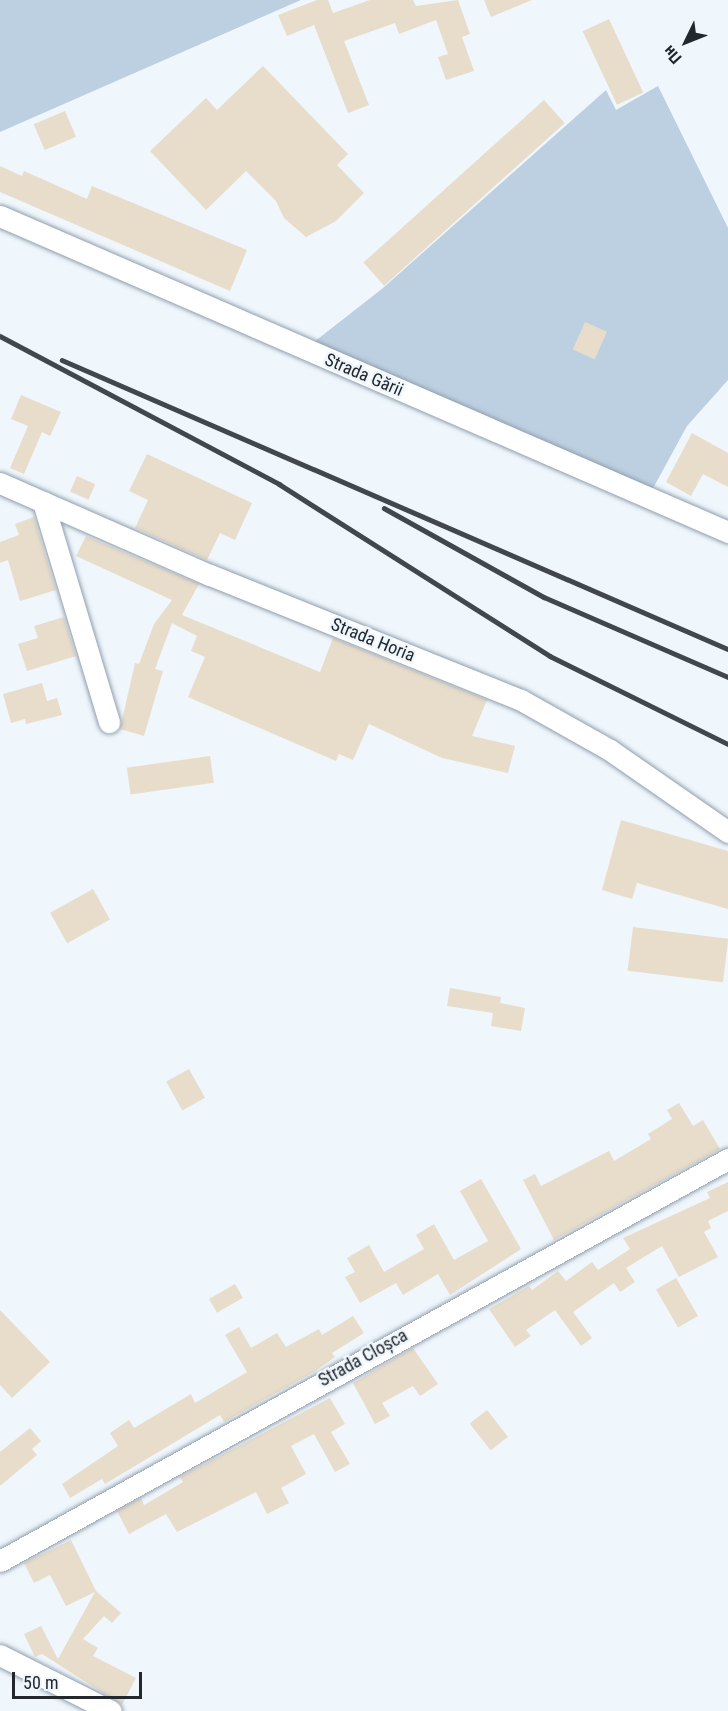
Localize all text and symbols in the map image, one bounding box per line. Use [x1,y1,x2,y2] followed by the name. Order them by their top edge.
[656,12,716,72] north arrow
[659,42,686,68] text: Пн
[322,349,406,401] street label: Strada Gării
[328,613,418,667] street label: Strada Horia
[315,1325,411,1391] street label: Strada Cloșca
[15,1660,146,1698] scale bar
[23,1672,58,1693] text: 50 m

